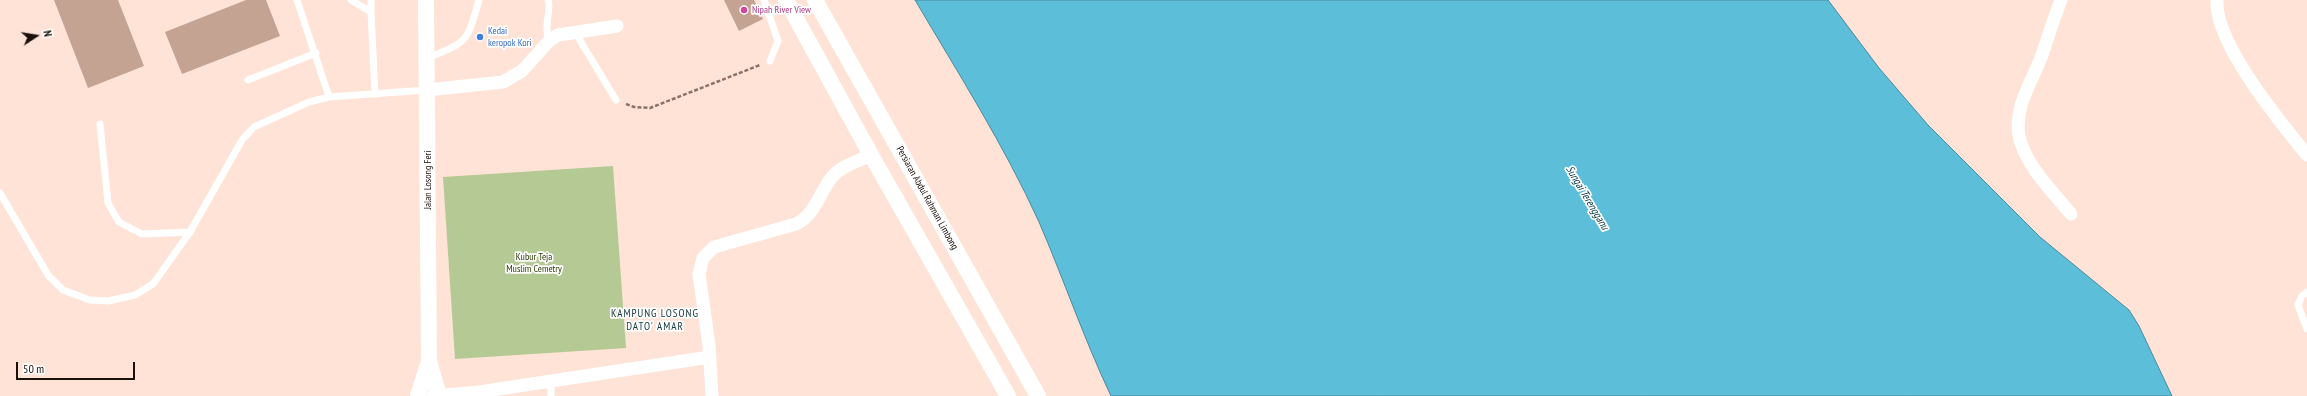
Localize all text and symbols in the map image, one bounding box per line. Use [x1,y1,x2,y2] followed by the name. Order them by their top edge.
[752,4,811,16] place label: Nipah River View
[739,5,749,15] marker: Nipah River View
[16,16,56,56] north arrow
[488,25,531,48] place label: Kedai keropok Kori
[40,29,55,38] text: N
[475,32,485,42] marker: Kedai keropok Kori
[894,144,960,252] street label: Persiaran Abdul Rahman Limbong
[422,151,434,209] street label: Jalan Losong Feri
[1563,164,1611,232] water label: Sungai Terengganu
[506,251,562,274] park label: Kubur Teja Muslim Cemetry
[611,307,699,333] district label: KAMPUNG LOSONG DATO' AMAR
[18,354,137,380] scale bar
[23,361,44,376] text: 50 m

